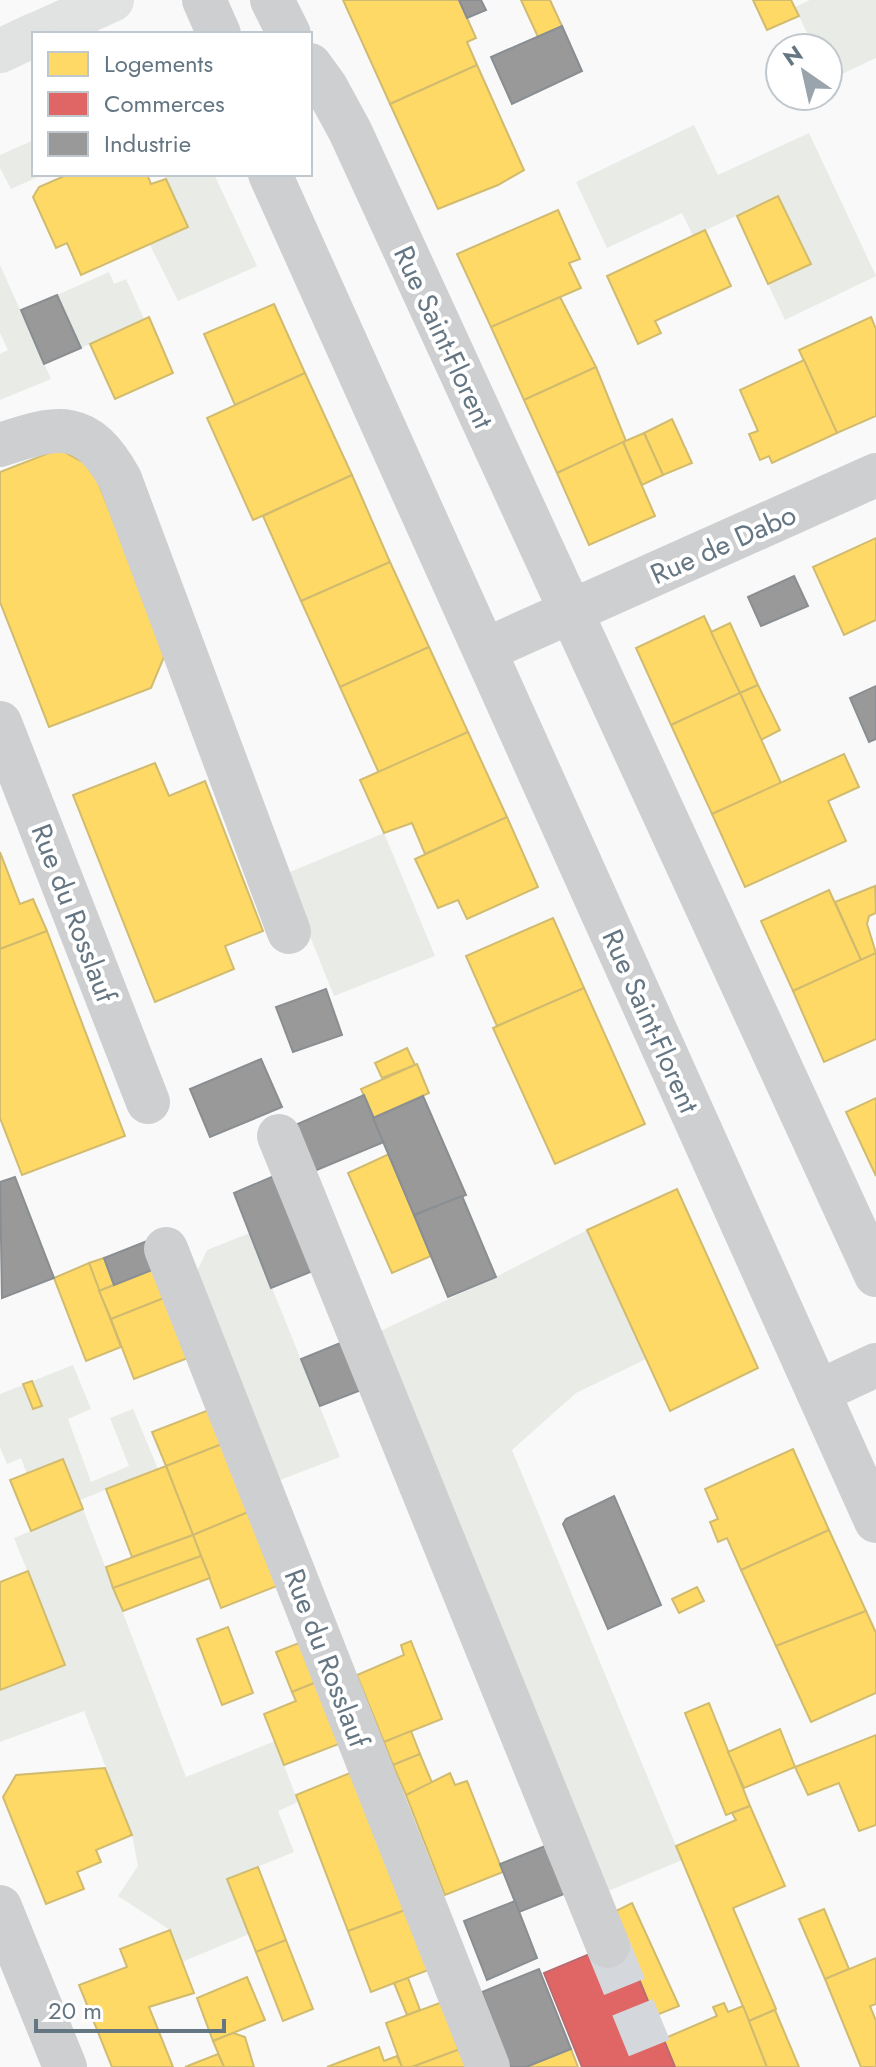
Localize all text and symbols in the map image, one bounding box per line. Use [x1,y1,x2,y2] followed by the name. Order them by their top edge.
[32,32,312,176] legend
[764,32,844,112] north arrow
[777,37,809,74] text: N
[104,46,213,81] text: Logements
[104,86,225,121] text: Commerces
[104,126,191,161] text: Industrie
[383,239,504,436] street label: Rue Saint-Florent
[644,494,803,595] street label: Rue de Dabo
[21,818,127,1009] street label: Rue du Rosslauf
[592,923,710,1120] street label: Rue Saint-Florent
[274,1563,380,1754] street label: Rue du Rosslauf
[36,1983,224,2033] scale bar
[48,1993,102,2028] text: 20 m

